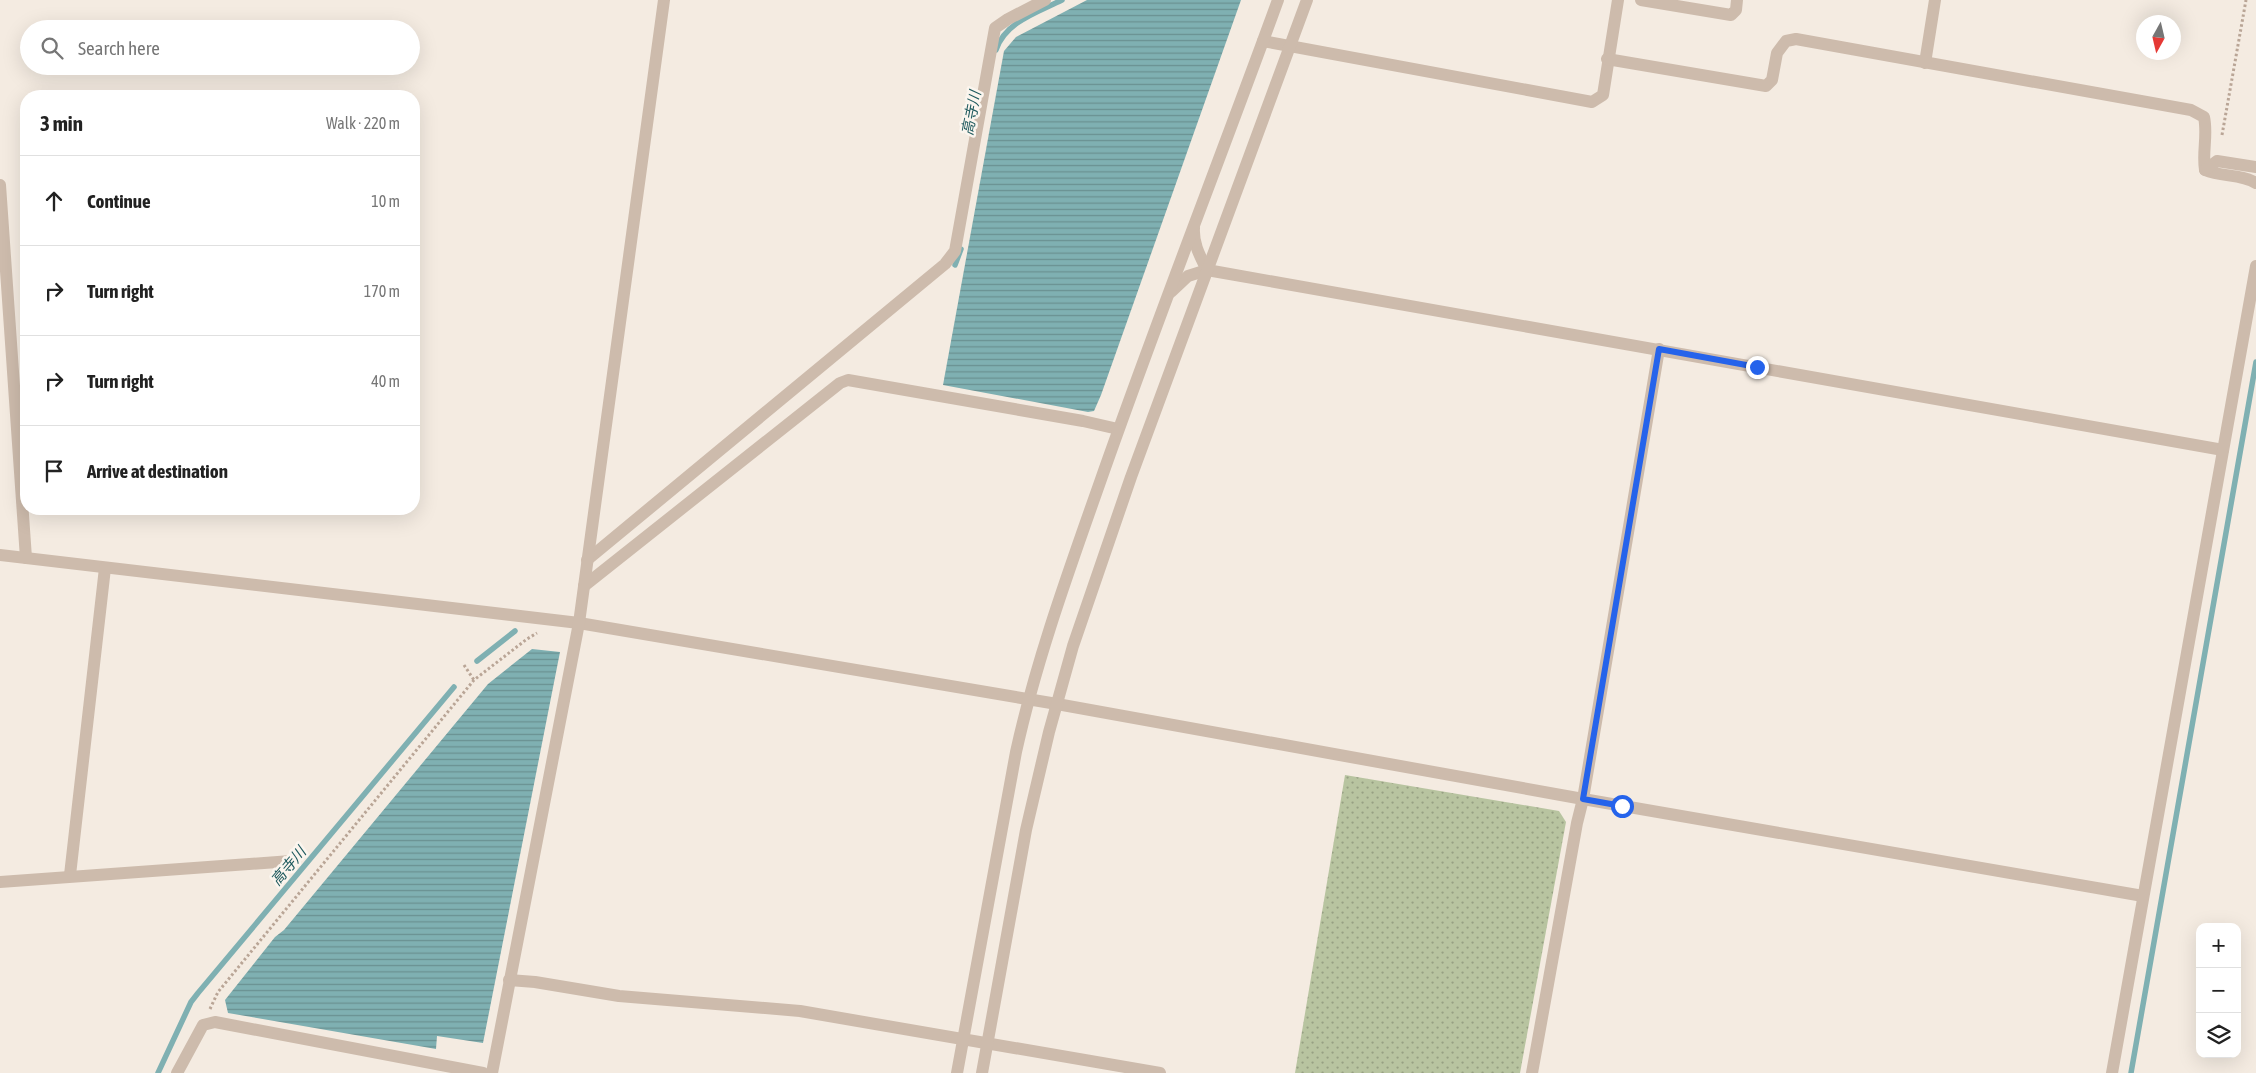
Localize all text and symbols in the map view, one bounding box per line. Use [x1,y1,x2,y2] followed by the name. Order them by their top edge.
[2136,15,2181,60] north arrow
[20,20,420,75] search box
[38,34,66,62] icon: search
[78,37,160,59] text: Search here
[958,87,984,137] water label: 高寺川
[40,111,83,135] text: 3 min
[326,114,400,132] text: Walk · 220 m
[40,187,68,215] icon: ahead
[87,190,151,212] text: Continue
[371,192,400,210] text: 10 m
[40,277,68,305] icon: right
[87,280,154,302] text: Turn right
[364,282,400,300] text: 170 m
[1746,356,1769,379] route end
[40,367,68,395] icon: right
[87,370,154,392] text: Turn right
[371,372,400,390] text: 40 m
[40,457,68,485] icon: arrive
[87,460,228,482] text: Arrive at destination
[1611,795,1634,818] route start
[267,842,310,889] water label: 高寺川
[2196,923,2241,1058] map controls
[2196,923,2241,968] button: +
[2196,968,2241,1013] button: −
[2196,1013,2241,1058] button: layers

